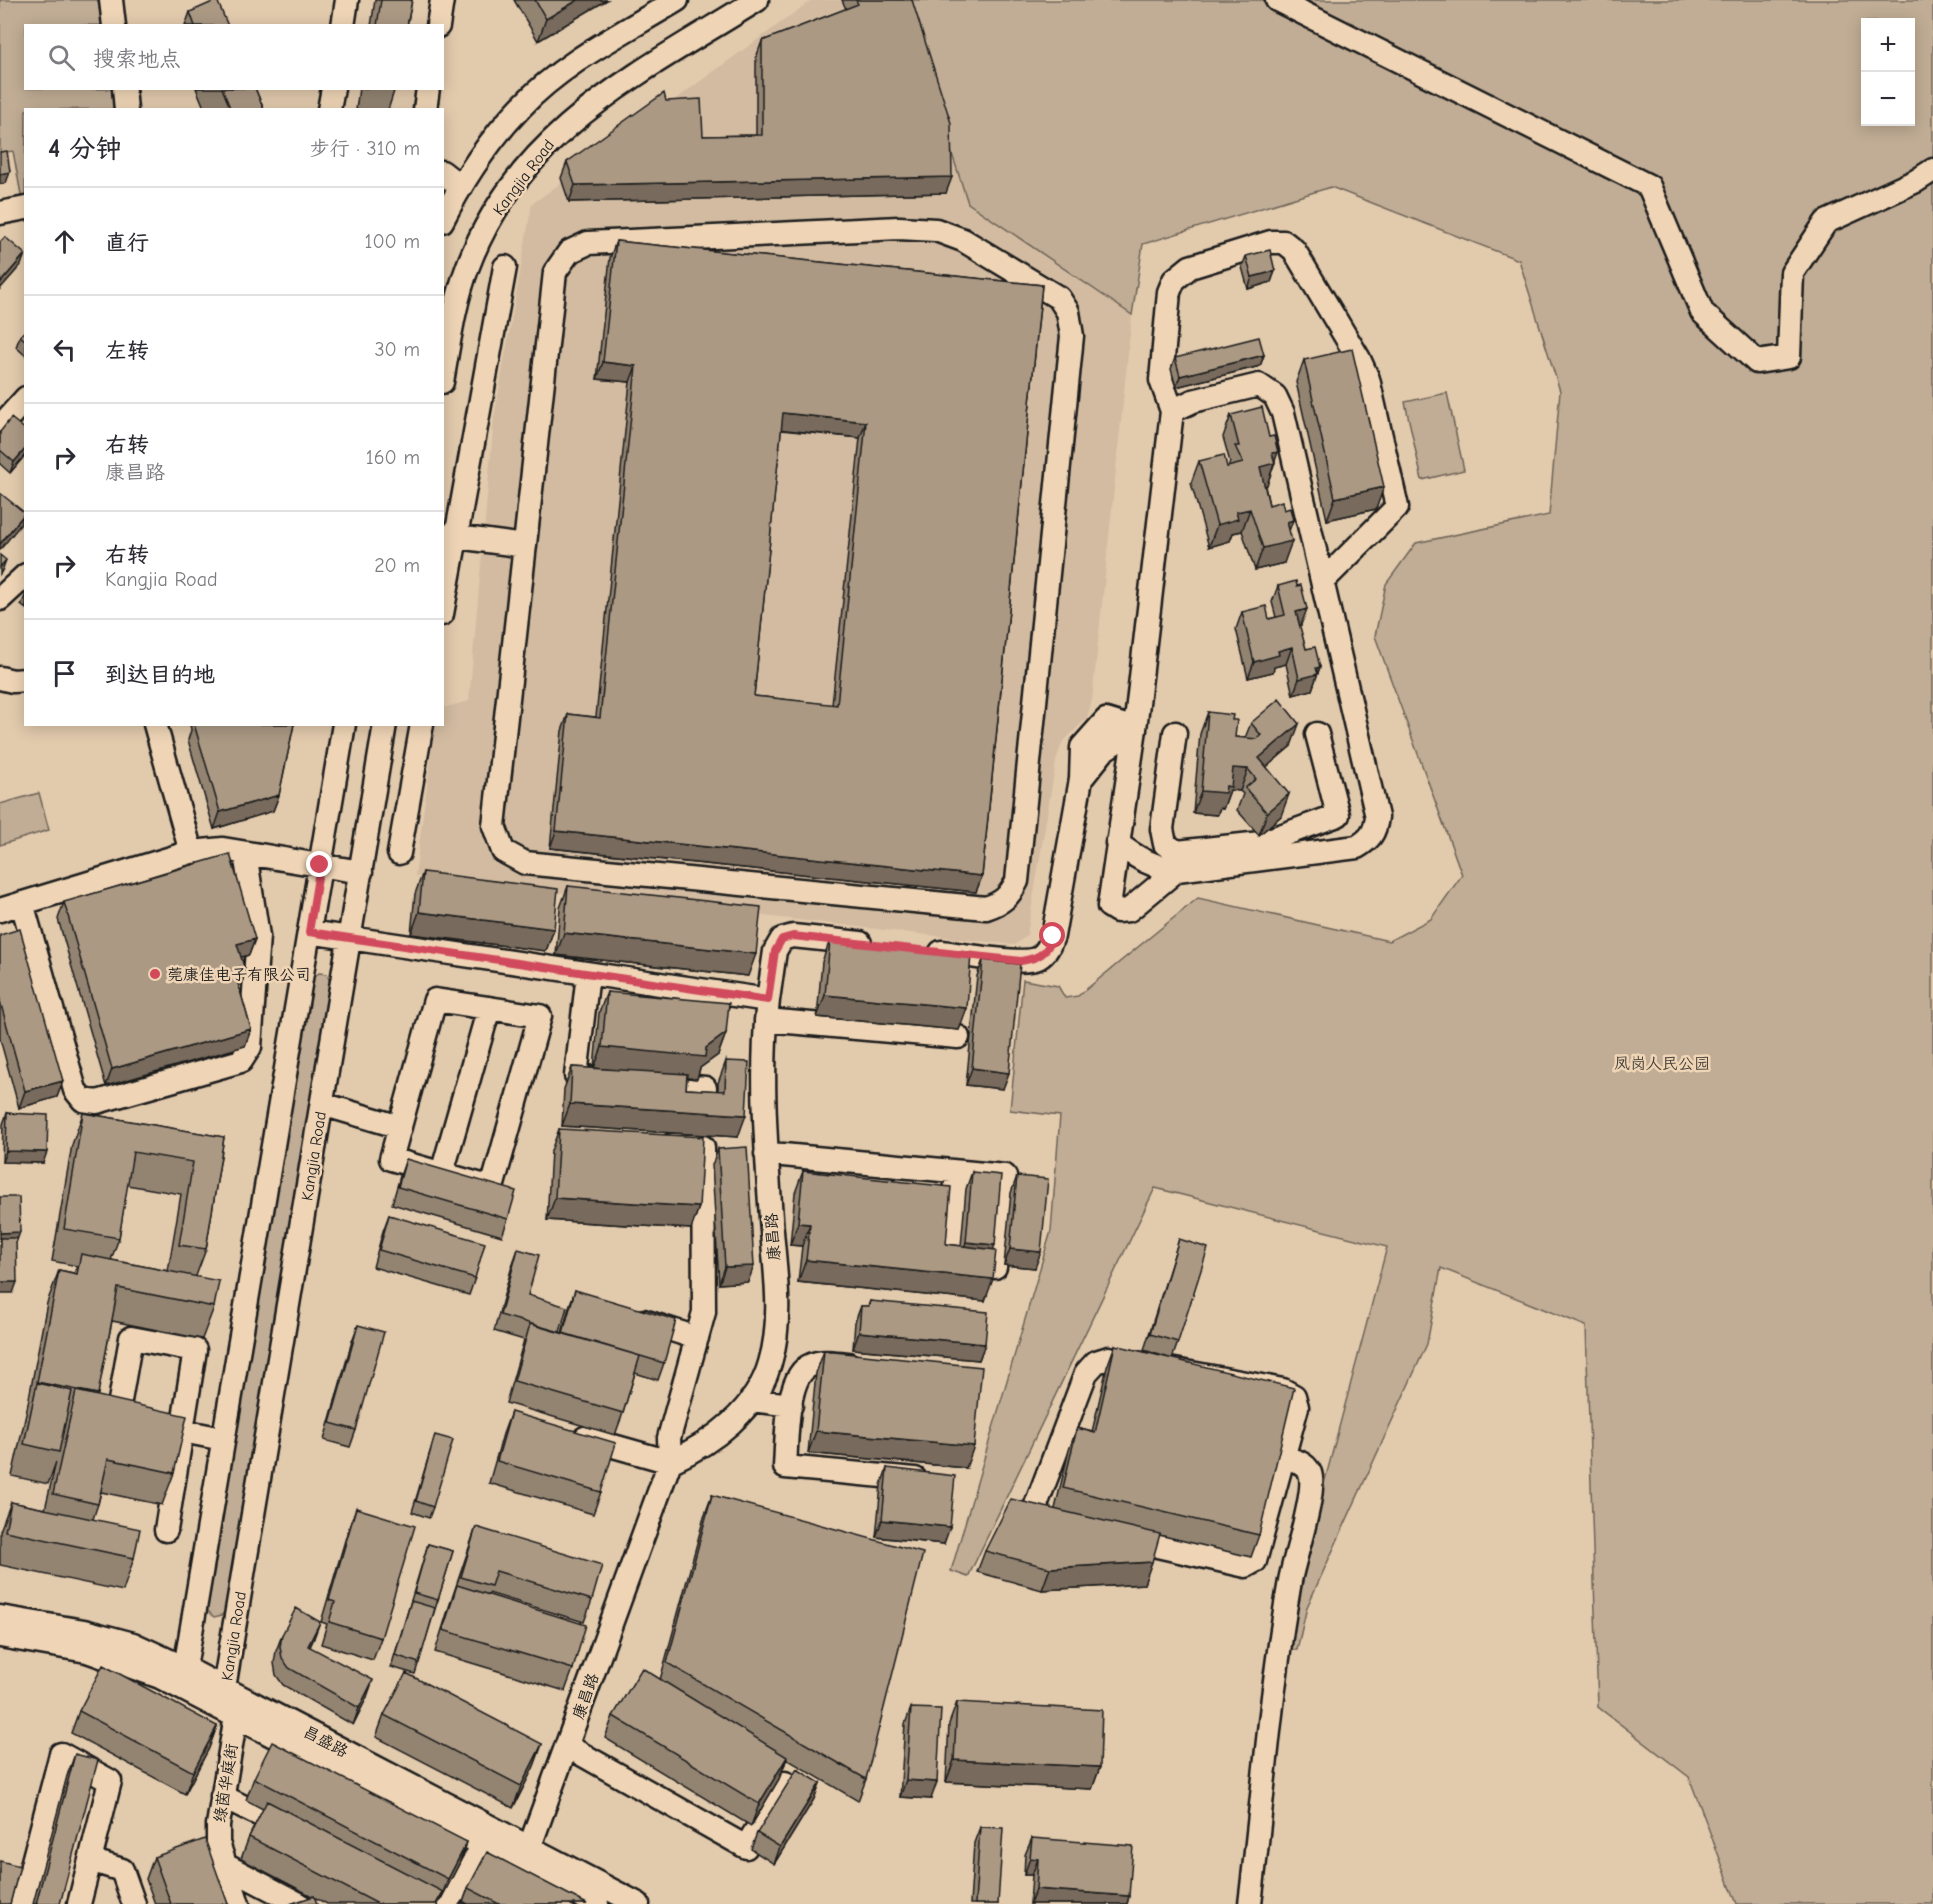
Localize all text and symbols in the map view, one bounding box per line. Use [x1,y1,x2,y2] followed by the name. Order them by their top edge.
[1861,18,1915,126] map controls
[1861,18,1915,72] button: +
[24,24,444,90] search box
[45,41,78,74] icon: search
[93,46,181,72] text: 搜索地点
[1861,72,1915,126] button: −
[48,134,121,164] text: 4 分钟
[489,136,558,219] street label: Kangjia Road
[310,137,420,160] text: 步行 · 310 m
[48,225,81,258] icon: ahead
[105,230,149,256] text: 直行
[365,230,420,253] text: 100 m
[48,333,81,366] icon: left
[105,338,149,364] text: 左转
[374,338,420,361] text: 30 m
[105,432,149,458] text: 右转
[48,441,81,474] icon: right
[366,446,420,469] text: 160 m
[105,461,165,484] text: 康昌路
[105,542,149,568] text: 右转
[48,549,81,582] icon: right
[374,554,420,577] text: 20 m
[105,568,218,591] text: Kangjia Road
[48,657,81,690] icon: arrive
[105,662,215,688] text: 到达目的地
[306,851,332,877] route end
[1039,922,1065,948] route start
[167,966,311,984] place label: 莞康佳电子有限公司
[148,967,162,981] marker: 莞康佳电子有限公司
[1614,1055,1710,1073] park label: 凤岗人民公园
[298,1110,330,1202] street label: Kangjia Road
[762,1212,784,1262] street label: 康昌路
[218,1590,250,1682] street label: Kangjia Road
[569,1671,603,1722] street label: 康昌路
[300,1723,351,1761] street label: 昌盛路
[211,1742,241,1824] street label: 绿茵华庭街

